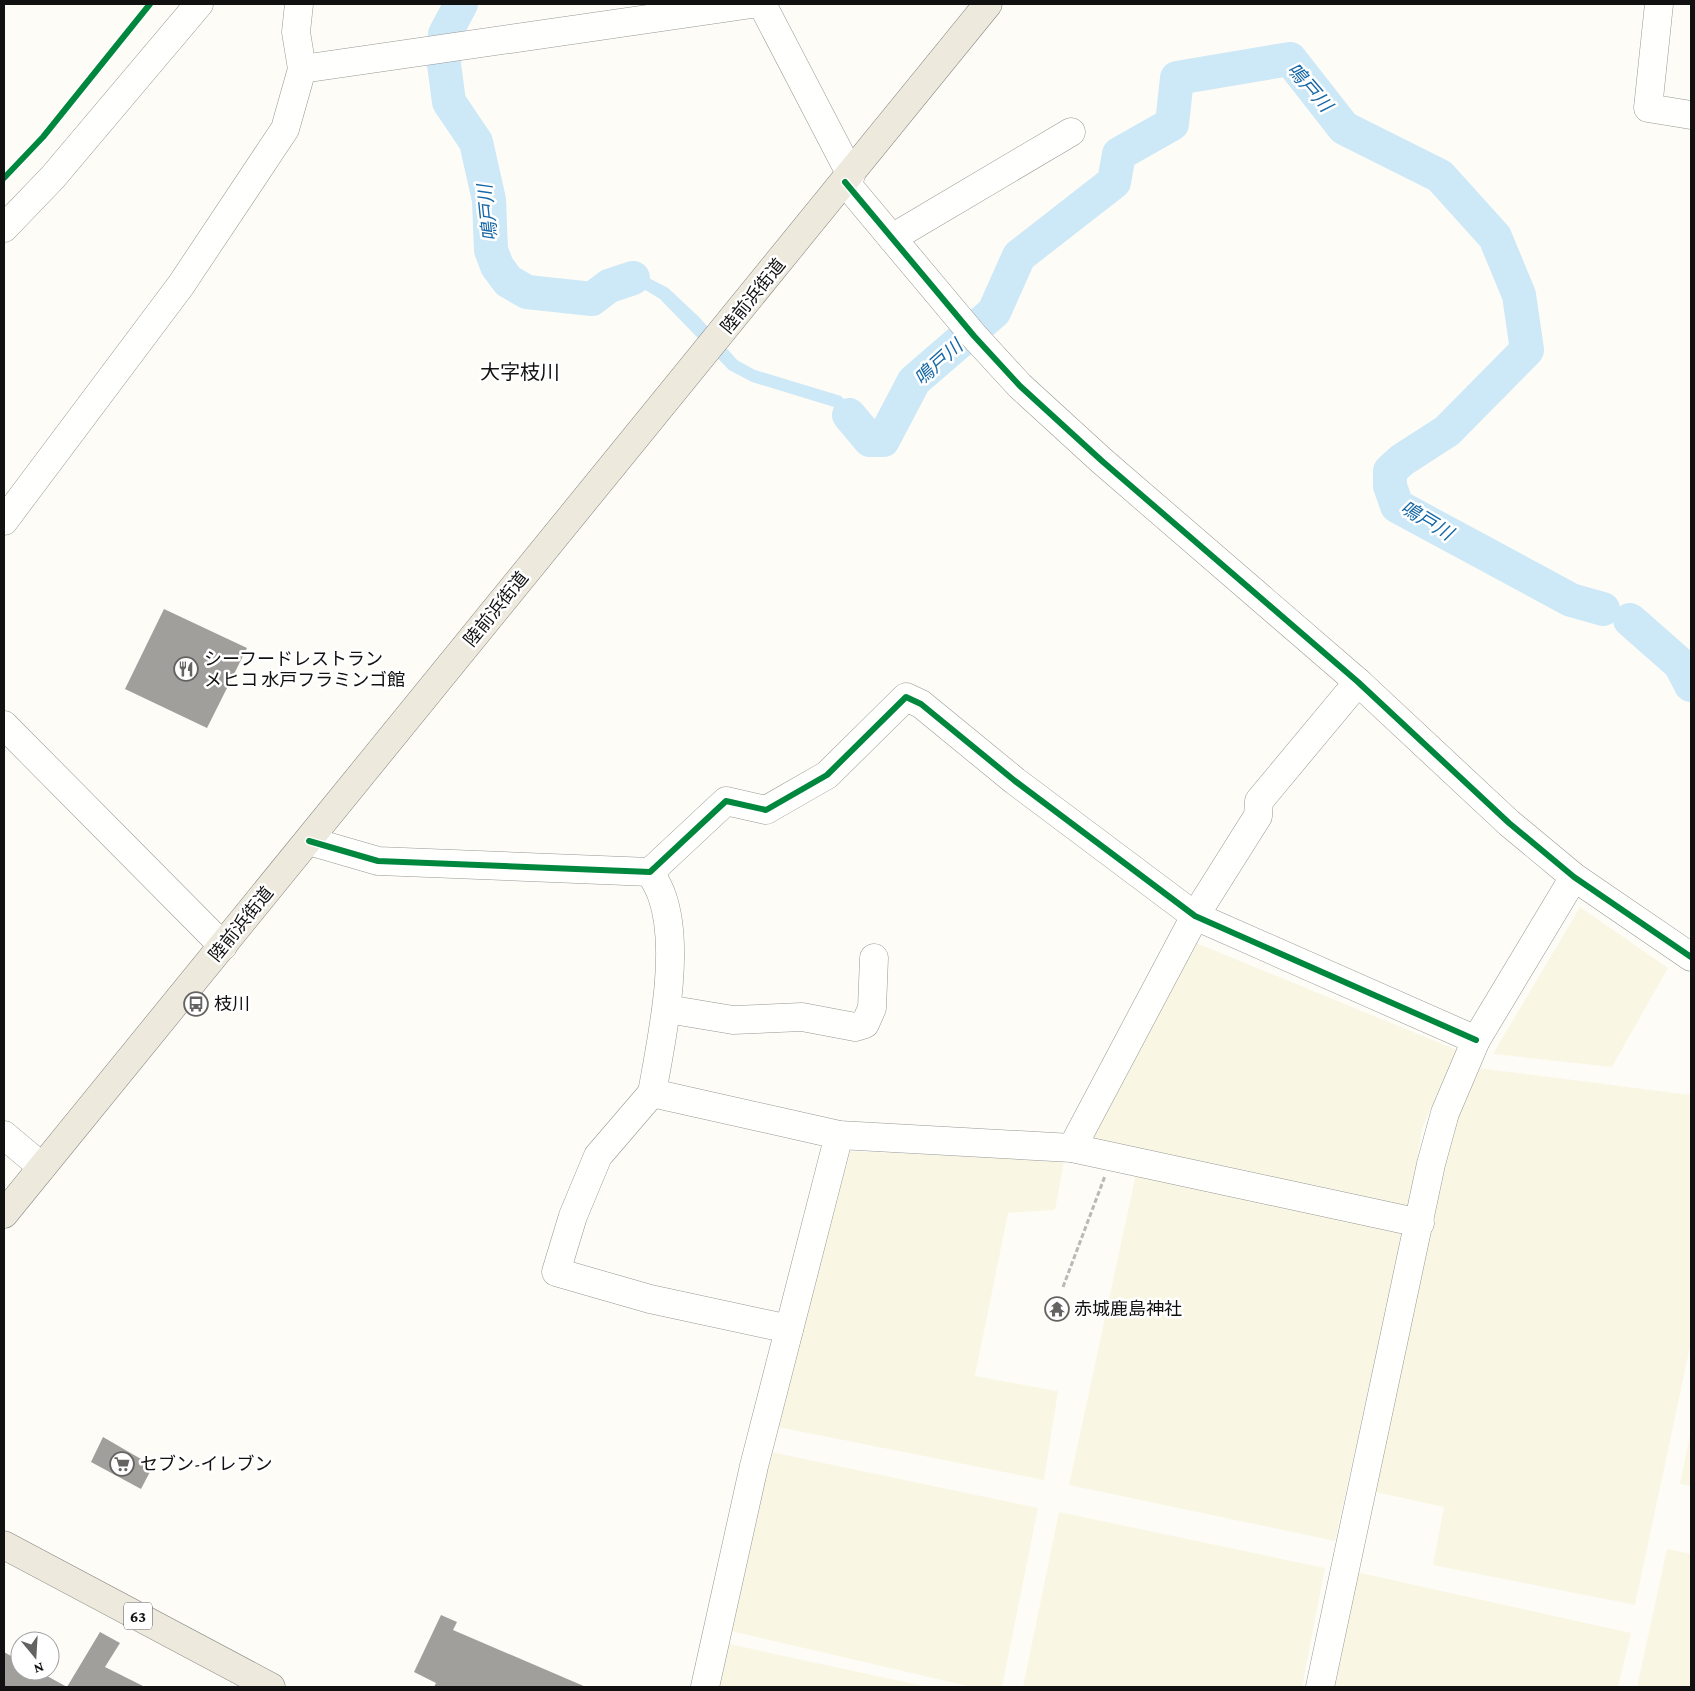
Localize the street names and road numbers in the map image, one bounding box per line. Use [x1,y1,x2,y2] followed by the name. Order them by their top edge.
[717,255,789,337] street label: 陸前浜街道
[460,568,532,650] street label: 陸前浜街道
[205,883,277,965] street label: 陸前浜街道
[124,1602,152,1630] road number: 63

